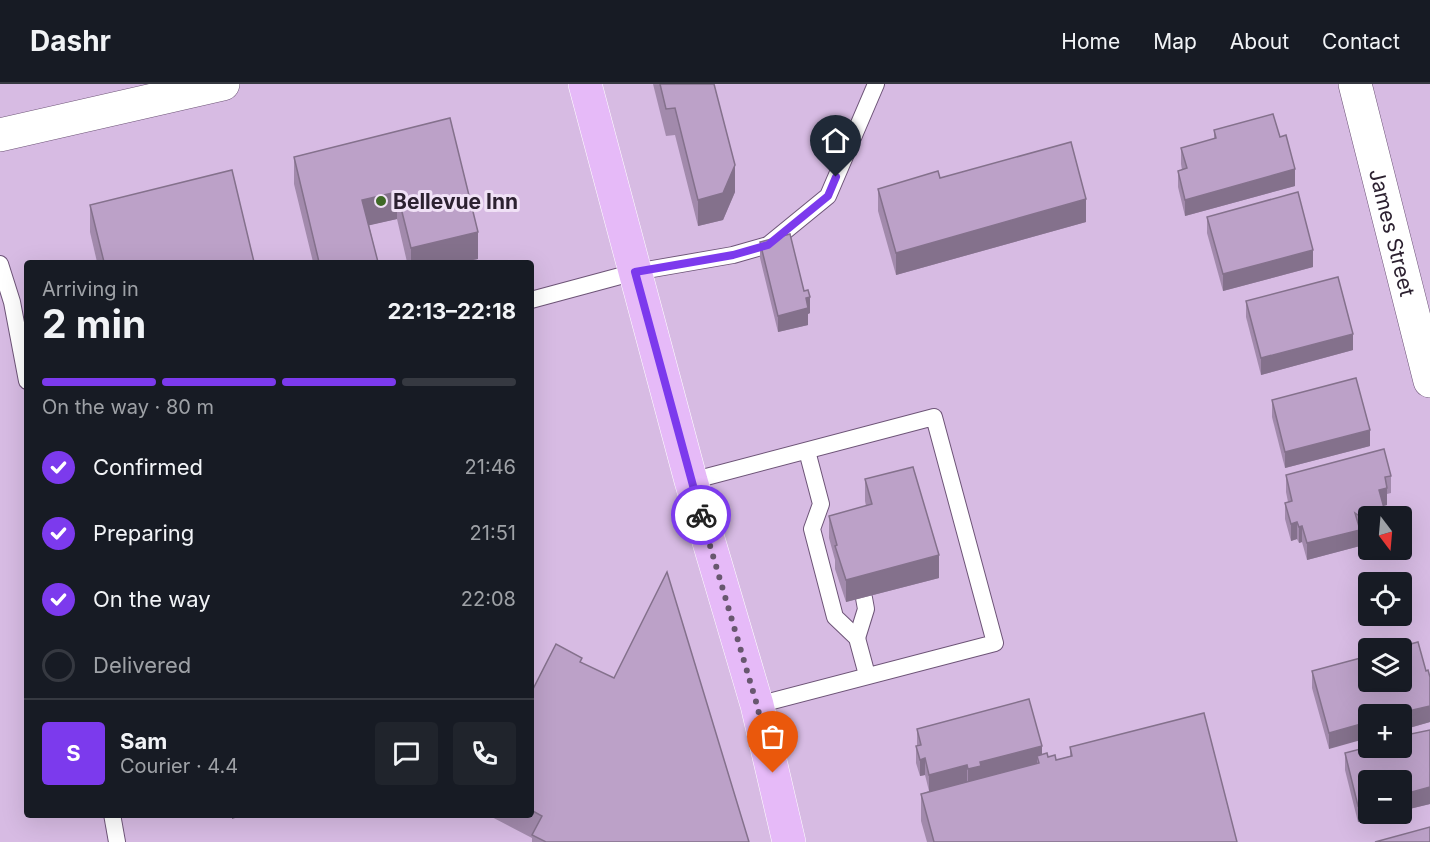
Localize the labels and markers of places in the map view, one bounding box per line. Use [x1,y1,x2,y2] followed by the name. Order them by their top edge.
[810,115,861,177] pin
[393,189,518,214] place label: Bellevue Inn
[374,194,388,208] marker: Bellevue Inn
[747,711,798,773] pin

